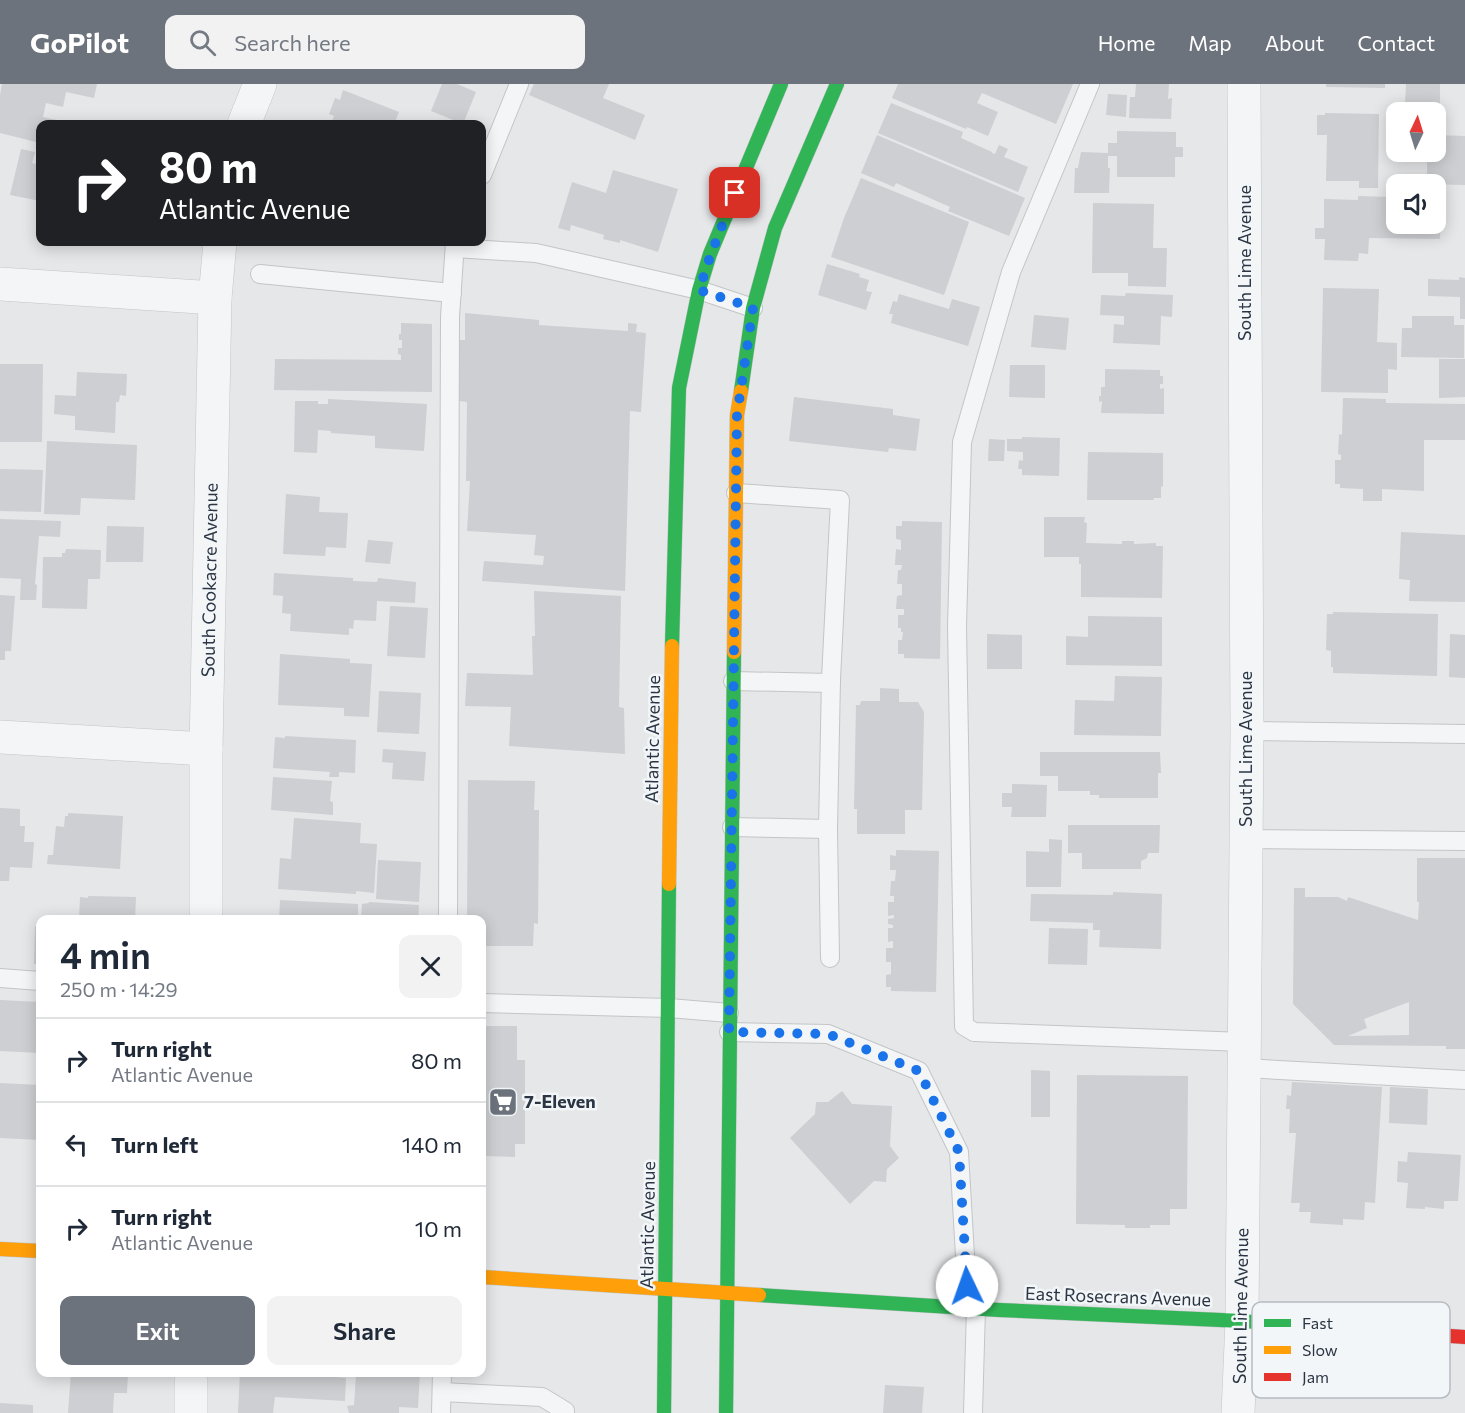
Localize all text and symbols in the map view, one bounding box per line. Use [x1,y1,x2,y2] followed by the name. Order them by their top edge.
[165,15,585,69] search box
[30,25,129,59] text: GoPilot
[186,26,219,59] icon: search
[234,29,351,56] text: Search here
[1098,30,1155,55] text: Home
[1188,30,1232,55] text: Map
[1265,30,1324,55] text: About
[1357,30,1435,55] text: Contact
[1386,102,1446,162] north arrow
[1386,102,1446,234] map controls
[159,140,258,192] text: 80 m
[60,144,138,222] icon: right
[709,167,760,218] pin
[1386,174,1446,234] button: sound
[718,176,751,209] icon: arrive
[1233,185,1255,341] street label: South Lime Avenue
[159,192,351,225] text: Atlantic Avenue
[196,483,222,677] street label: South Cookacre Avenue
[1234,671,1256,827] street label: South Lime Avenue
[640,675,664,803] street label: Atlantic Avenue
[60,932,151,976] text: 4 min
[399,935,462,998] button: close
[60,977,178,1001] text: 250 m · 14:29
[111,1035,212,1062] text: Turn right
[60,1044,93,1077] icon: right
[411,1047,462,1074] text: 80 m
[111,1062,253,1086] text: Atlantic Avenue
[487,1086,519,1118] supermarket icon: 7-Eleven
[524,1090,596,1112] place label: 7-Eleven
[60,1128,93,1161] icon: left
[111,1131,198,1158] text: Turn left
[402,1131,462,1158] text: 140 m
[635,1161,659,1289] street label: Atlantic Avenue
[111,1203,212,1230] text: Turn right
[60,1212,93,1245] icon: right
[415,1215,462,1242] text: 10 m
[1228,1228,1252,1384] street label: South Lime Avenue
[111,1230,253,1254] text: Atlantic Avenue
[935,1254,999,1318] position arrow
[1025,1282,1211,1310] street label: East Rosecrans Avenue
[60,1296,255,1365] button: Exit
[267,1296,462,1365] button: Share
[1252,1302,1450,1398] legend
[1302,1313,1333,1332] text: Fast
[1302,1340,1338,1359] text: Slow
[1302,1367,1329,1386] text: Jam

